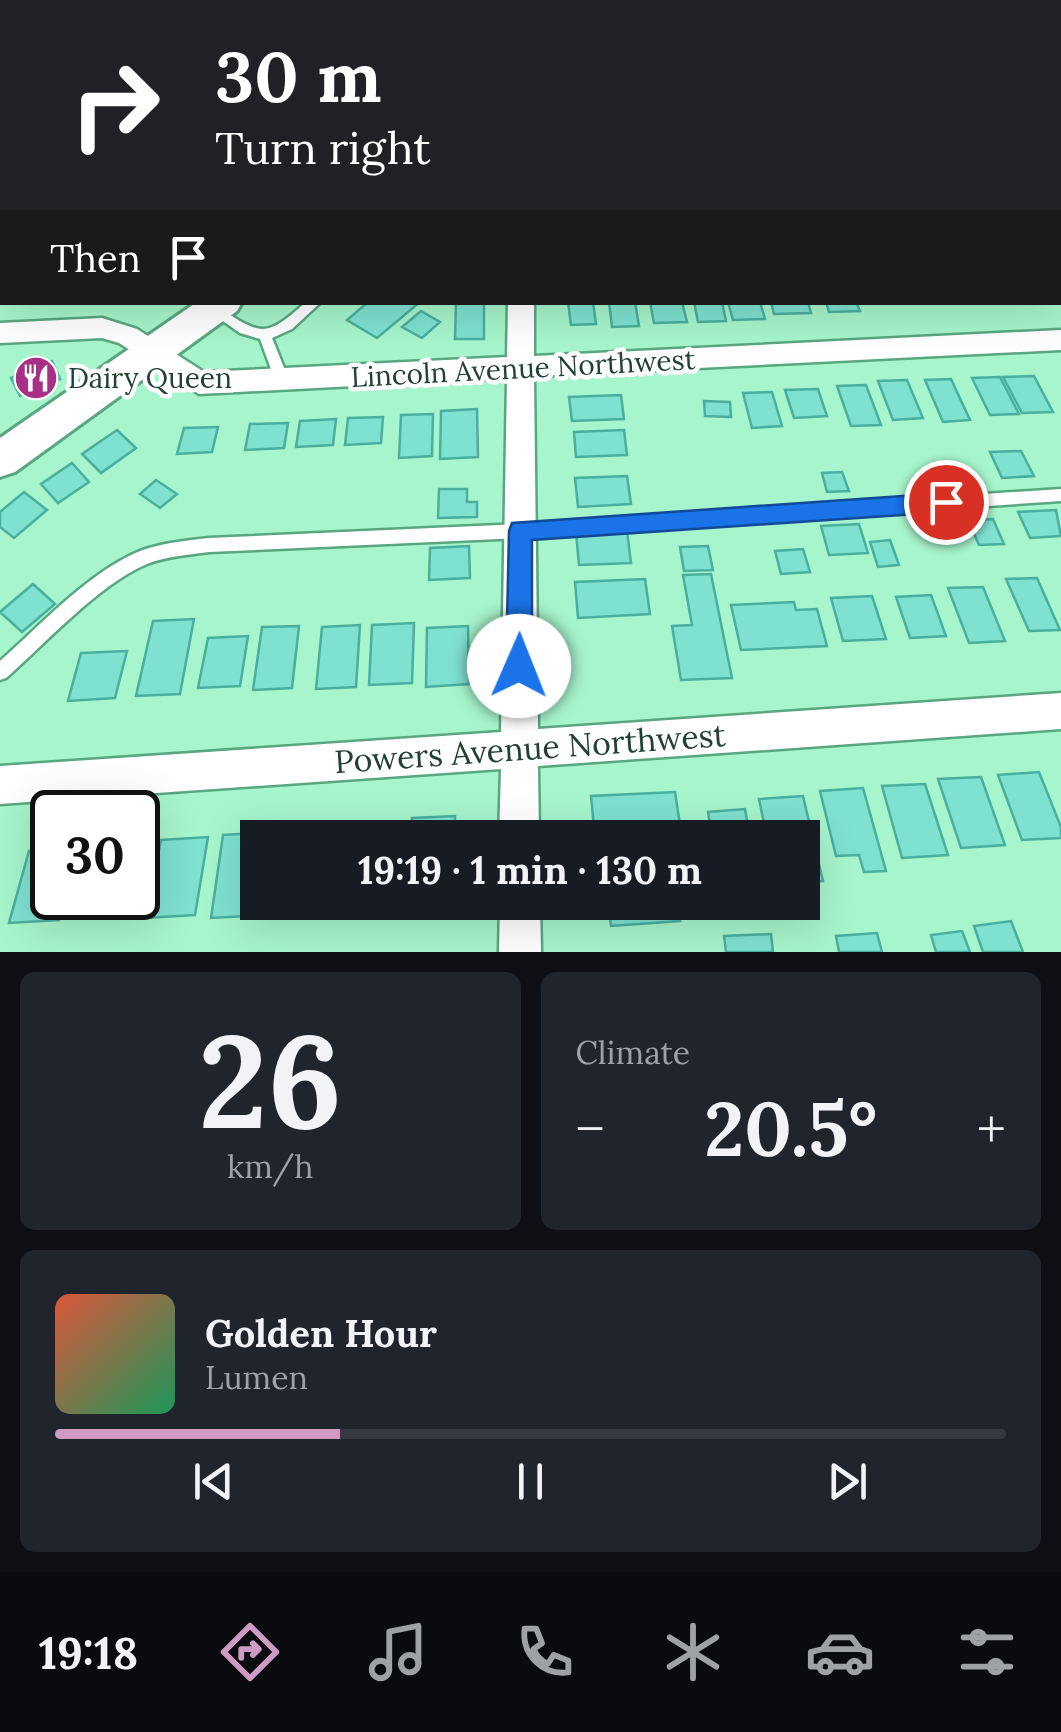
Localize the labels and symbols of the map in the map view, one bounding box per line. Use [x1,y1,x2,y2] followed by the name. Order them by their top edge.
[350,341,696,395] street label: Lincoln Avenue Northwest
[13,355,59,401] restaurant icon: Dairy Queen
[68,360,232,396] place label: Dairy Queen
[904,460,989,545] pin
[467,614,571,718] position arrow
[333,714,728,782] street label: Powers Avenue Northwest
[30,790,160,920] speed limit sign: 30

